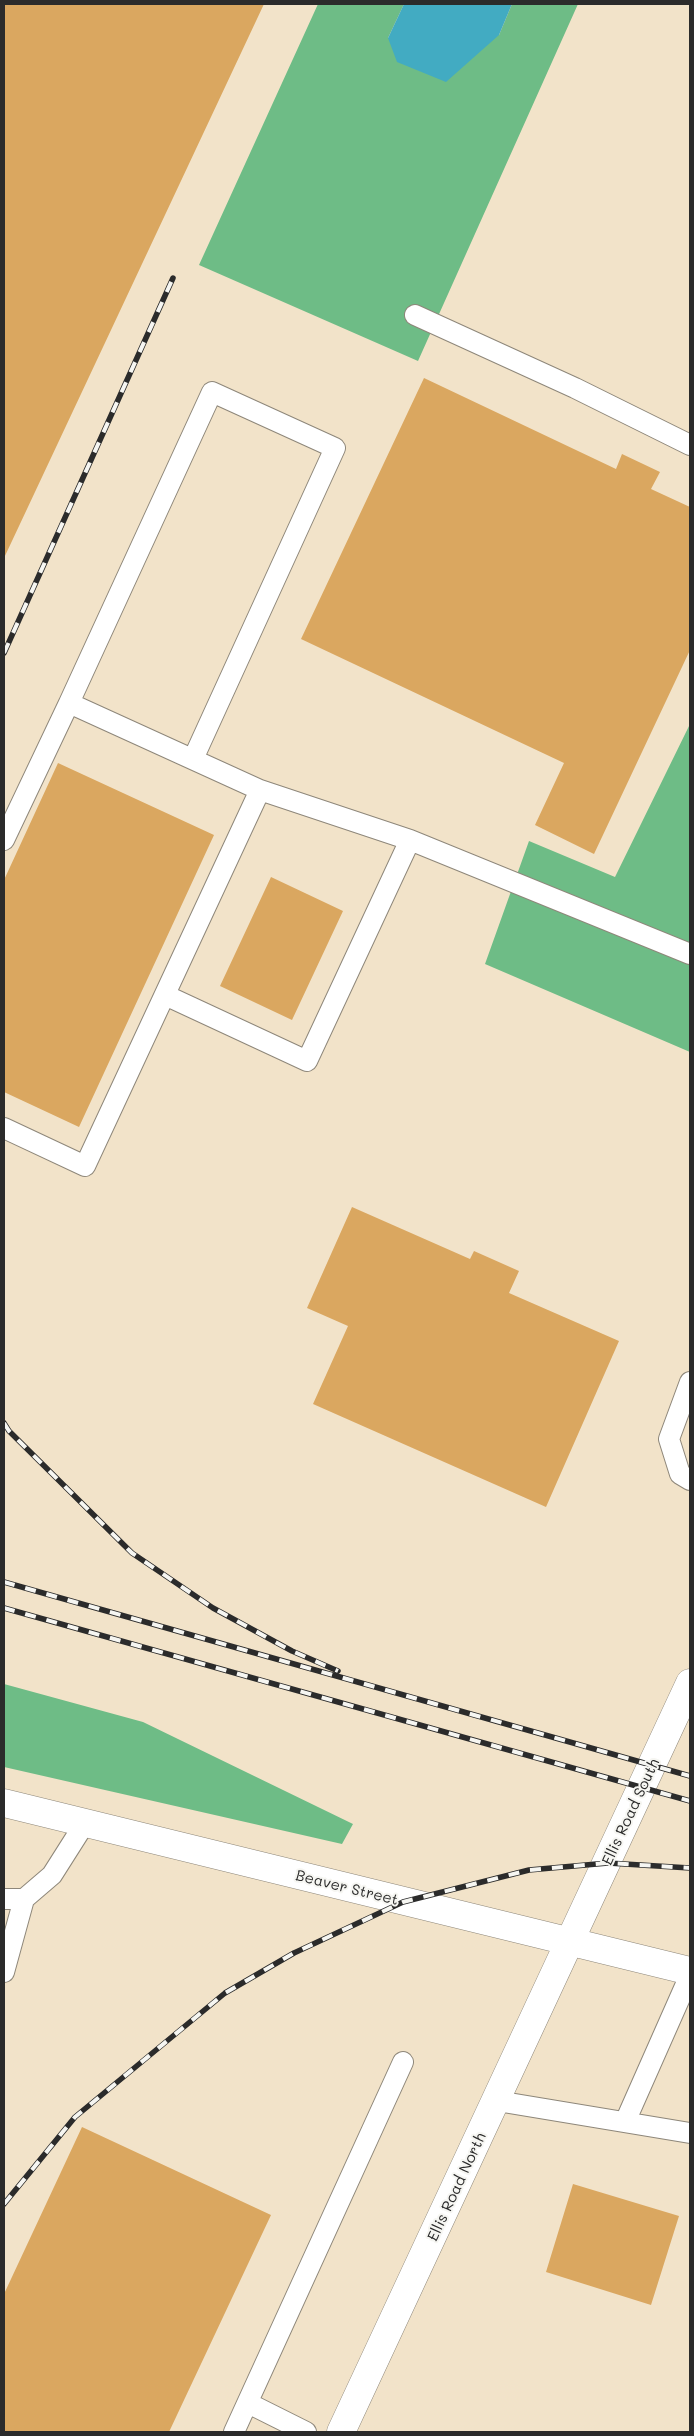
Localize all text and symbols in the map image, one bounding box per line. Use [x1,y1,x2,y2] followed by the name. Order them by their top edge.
[598,1756,664,1868] street label: Ellis Road South
[294,1867,400,1909] street label: Beaver Street
[424,2130,490,2244] street label: Ellis Road North

